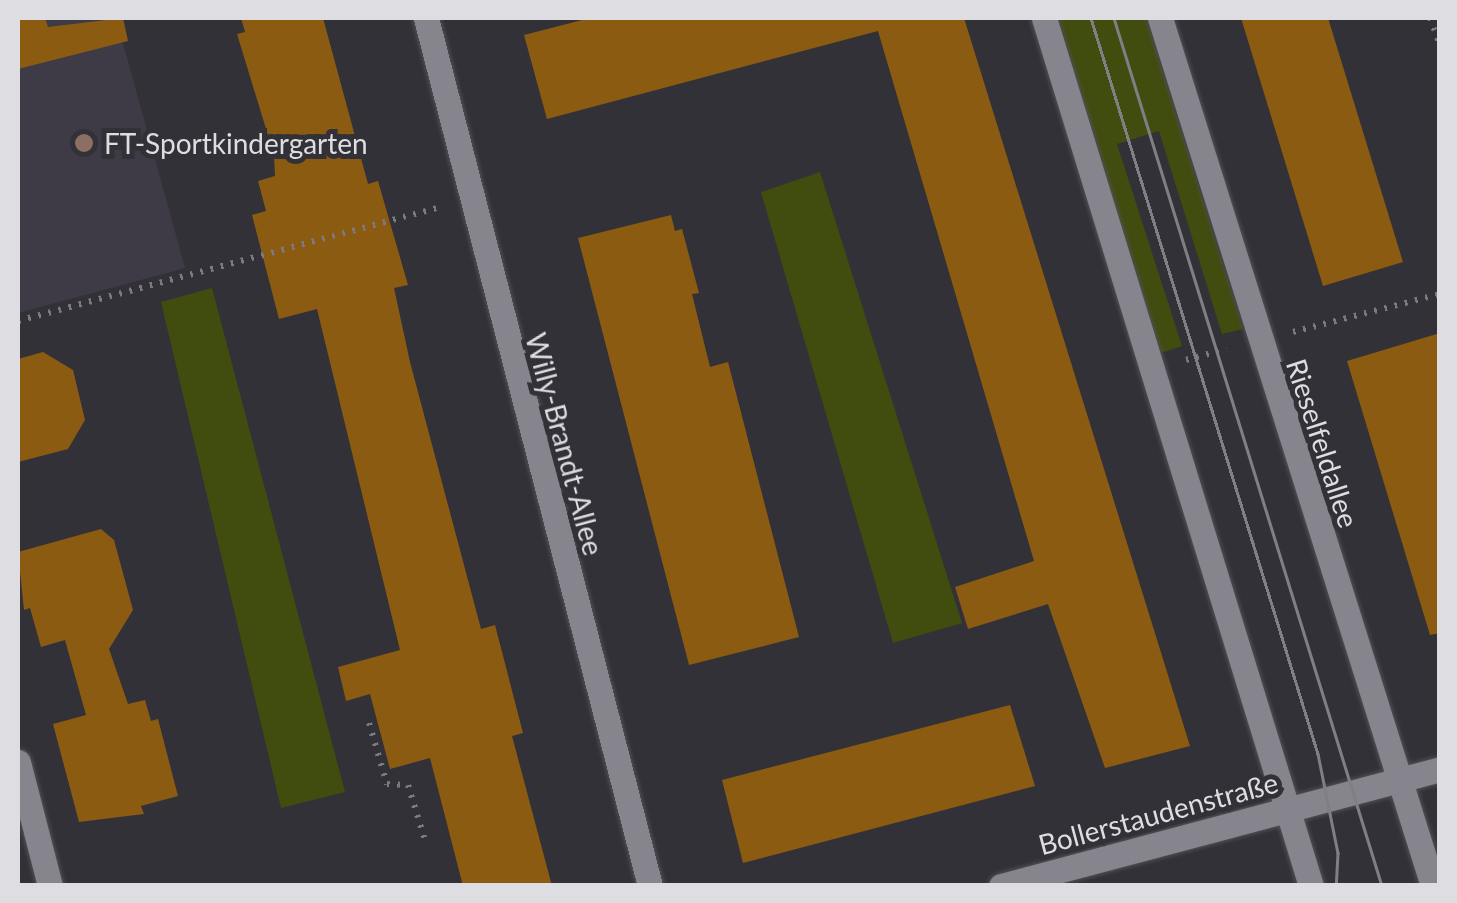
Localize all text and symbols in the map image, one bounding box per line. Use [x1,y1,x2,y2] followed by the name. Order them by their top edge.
[104,126,368,160] place label: FT-Sportkindergarten
[73,132,95,154] marker: FT-Sportkindergarten
[519,329,611,559] street label: Willy-Brandt-Allee
[1280,354,1366,532] street label: Rieselfeldallee
[1034,765,1282,861] street label: Bollerstaudenstraße

